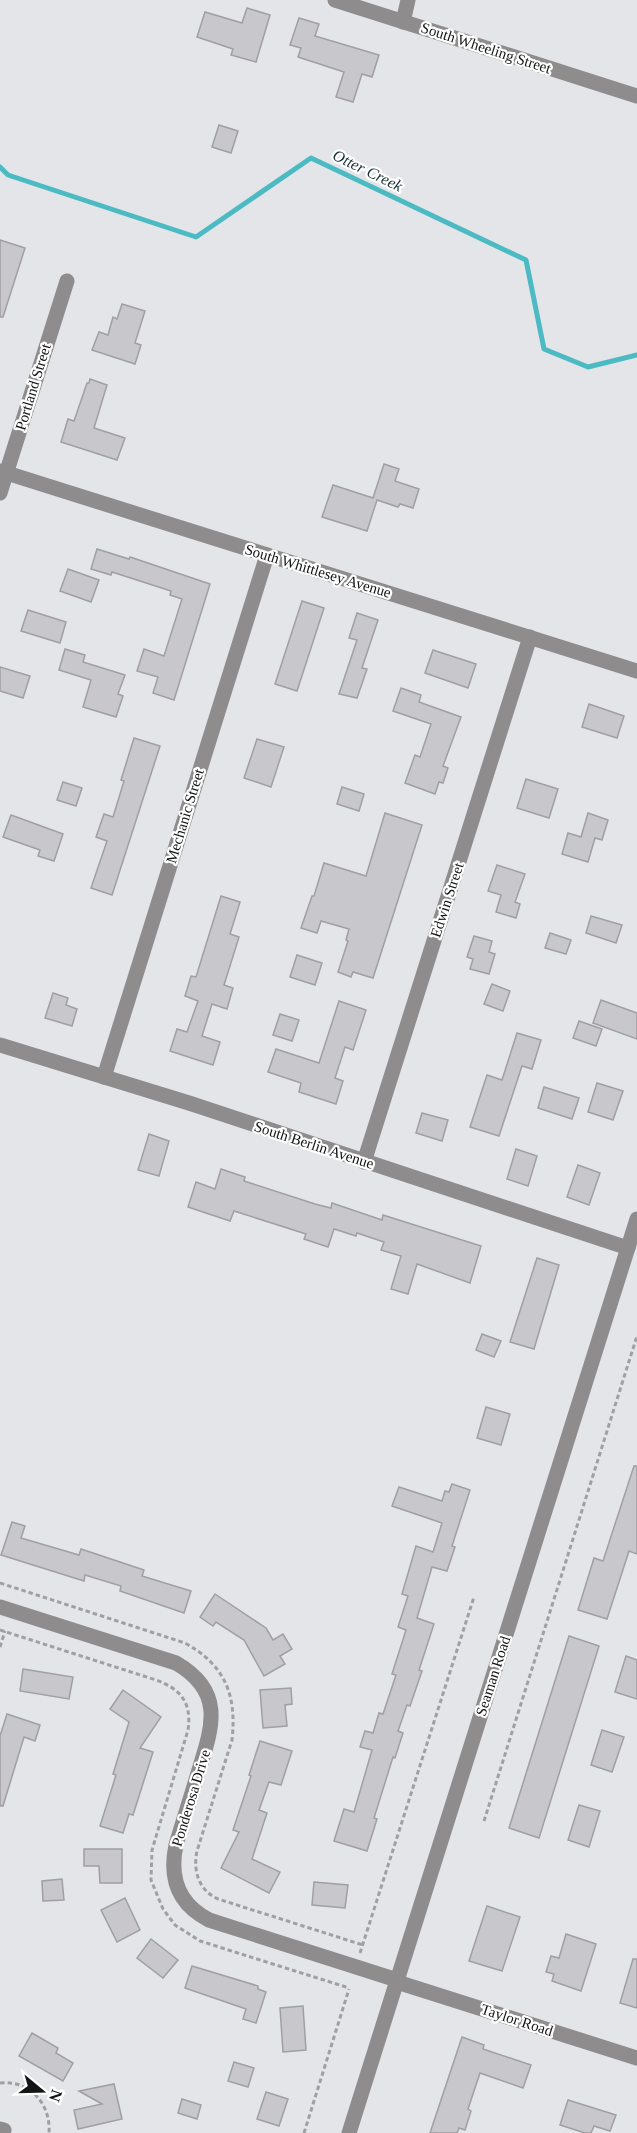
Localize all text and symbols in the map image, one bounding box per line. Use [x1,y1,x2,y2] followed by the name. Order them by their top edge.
[419,19,554,77] street label: South Wheeling Street
[330,146,406,195] water label: Otter Creek
[12,341,54,432] street label: Portland Street
[243,541,393,601] street label: South Whittlesey Avenue
[163,766,207,865] street label: Mechanic Street
[427,860,467,940] street label: Edwin Street
[252,1118,376,1172] street label: South Berlin Avenue
[473,1634,514,1718] street label: Seaman Road
[169,1747,213,1848] street label: Ponderosa Drive
[479,2001,555,2039] street label: Taylor Road
[12,2061,72,2121] north arrow
[46,2087,66,2104] text: N

